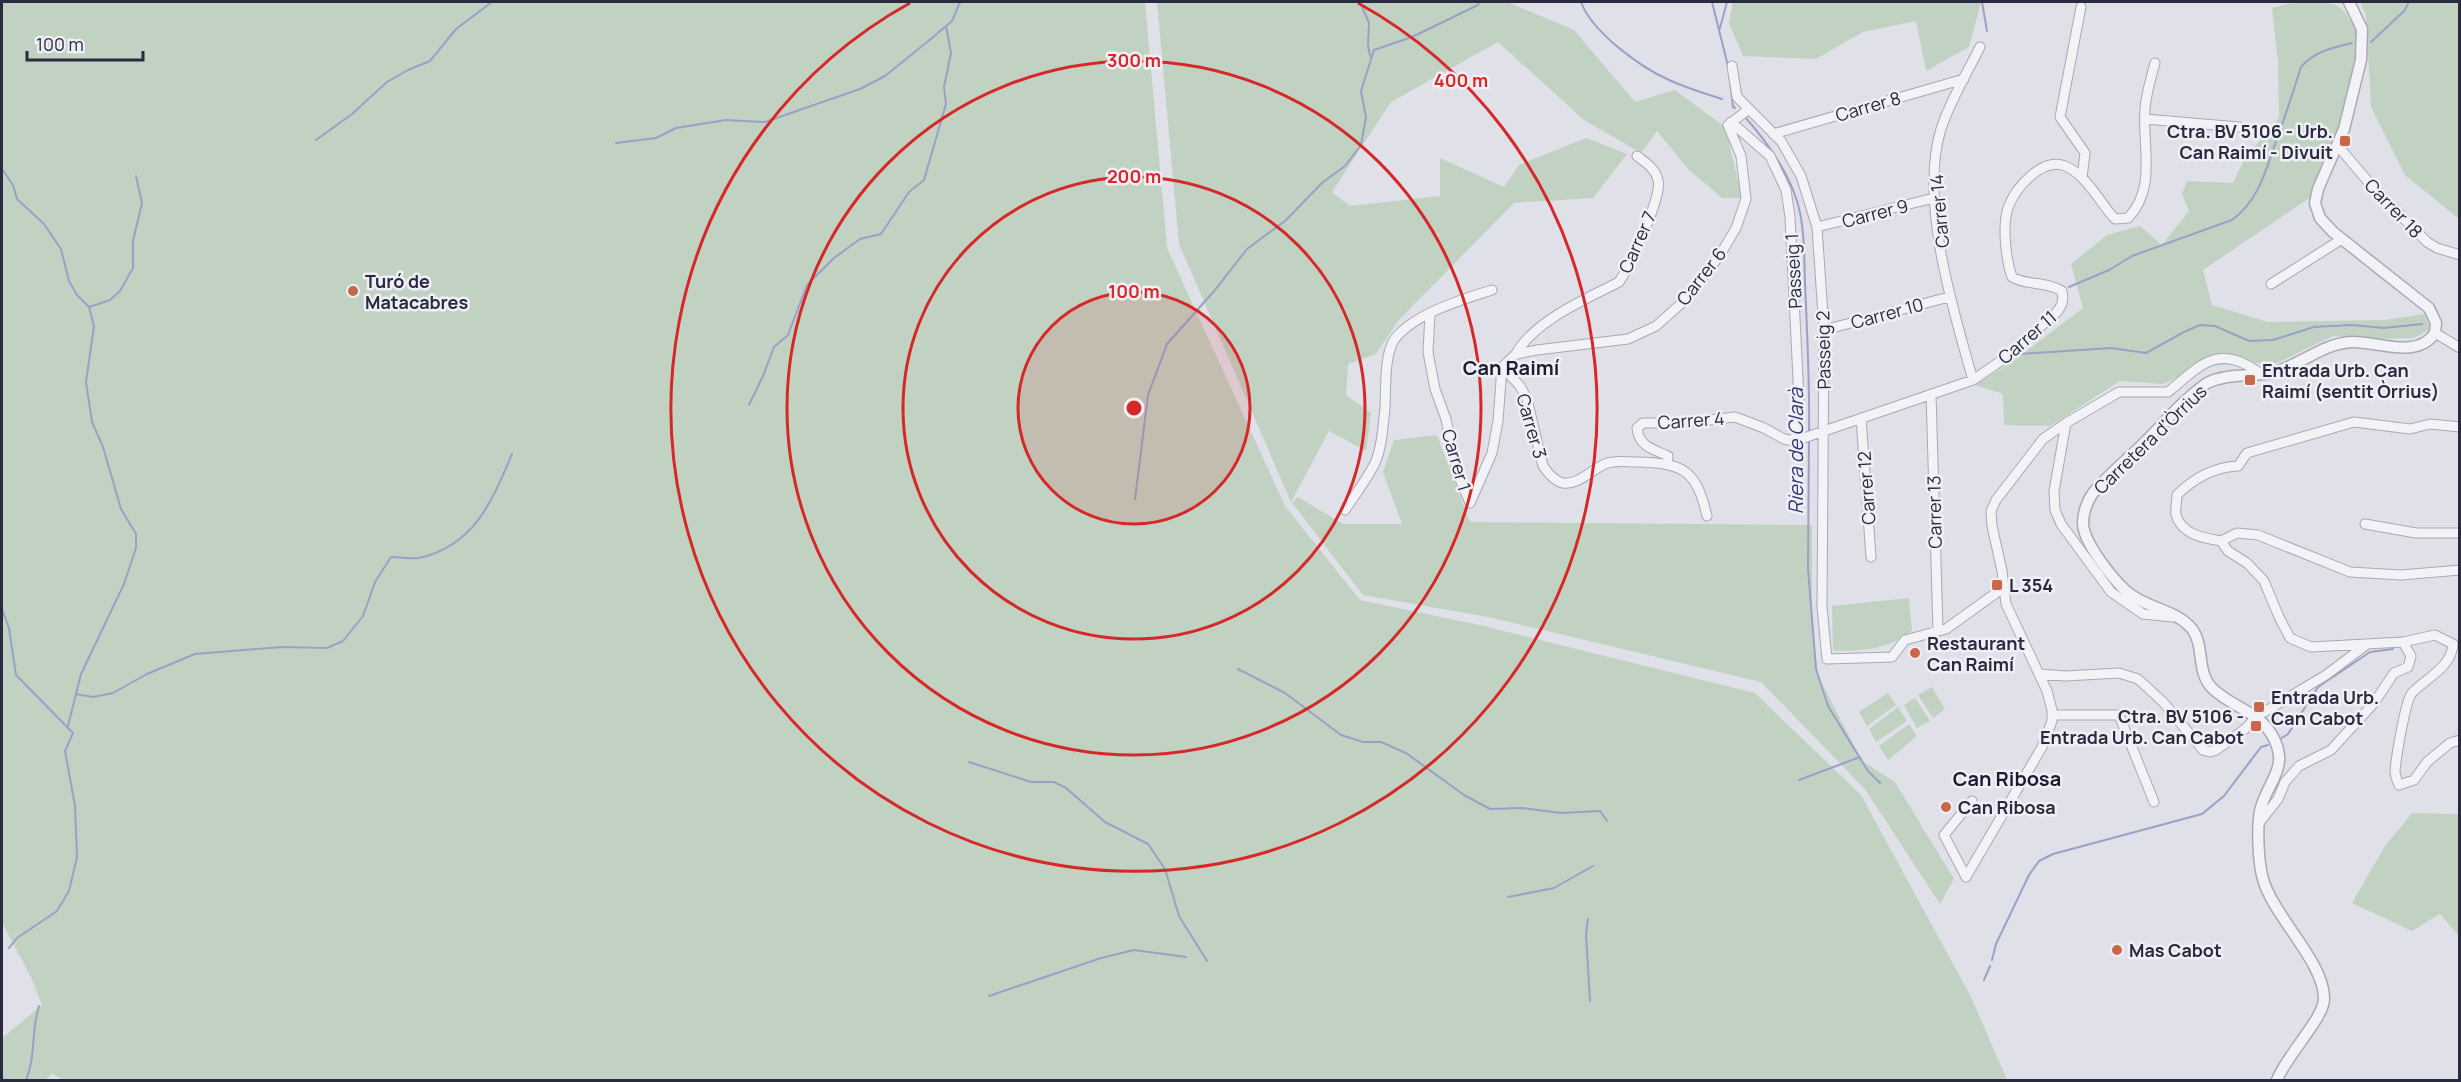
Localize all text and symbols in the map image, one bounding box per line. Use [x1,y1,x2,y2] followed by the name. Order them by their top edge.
[27,24,142,62] scale bar
[36,32,84,56] text: 100 m
[1107,48,1161,72] text: 300 m
[1434,68,1488,92] text: 400 m
[1833,85,1903,127] street label: Carrer 8
[2167,119,2333,164] place label: Ctra. BV 5106 - Urb. Can Raimí - Divuit
[2338,134,2352,148] marker: Ctra. BV 5106 - Urb. Can Raimí - Divuit
[1107,164,1161,188] text: 200 m
[1924,173,1954,249] street label: Carrer 14
[2360,173,2428,243] street label: Carrer 18
[1839,193,1911,233] street label: Carrer 9
[1613,207,1661,277] street label: Carrer 7
[1779,233,1807,309] street label: Passeig 1
[1671,242,1731,310] street label: Carrer 6
[365,269,468,314] place label: Turó de Matacabres
[1108,279,1160,303] text: 100 m
[346,284,360,298] marker: Turó de Matacabres
[1848,292,1926,334] street label: Carrer 10
[1993,305,2061,369] street label: Carrer 11
[1810,310,1836,390] street label: Passeig 2
[1463,354,1560,381] district label: Can Raimí
[2262,358,2439,403] place label: Entrada Urb. Can Raimí (sentit Òrrius)
[2243,373,2257,387] marker: Entrada Urb. Can Raimí (sentit Òrrius)
[2088,379,2212,499] street label: Carretera d'Òrrius
[1782,387,1809,514] water label: Riera de Clarà
[1511,391,1553,461] street label: Carrer 3
[1124,398,1144,418] centre of rings
[1657,406,1725,434] street label: Carrer 4
[1437,426,1477,494] street label: Carrer 1
[1851,450,1881,526] street label: Carrer 12
[1921,475,1947,549] street label: Carrer 13
[2009,573,2053,597] place label: L 354
[1990,578,2004,592] marker: L 354
[1927,631,2025,676] place label: Restaurant Can Raimí
[1908,646,1922,660] marker: Restaurant Can Raimí
[2271,685,2379,730] place label: Entrada Urb. Can Cabot
[2252,700,2266,714] marker: Entrada Urb. Can Cabot
[2040,704,2244,749] place label: Ctra. BV 5106 - Entrada Urb. Can Cabot
[2249,719,2263,733] marker: Ctra. BV 5106 - Entrada Urb. Can Cabot
[1953,765,2061,792] district label: Can Ribosa
[1958,795,2056,819] place label: Can Ribosa
[1939,800,1953,814] marker: Can Ribosa
[2129,938,2222,962] place label: Mas Cabot
[2110,943,2124,957] marker: Mas Cabot

